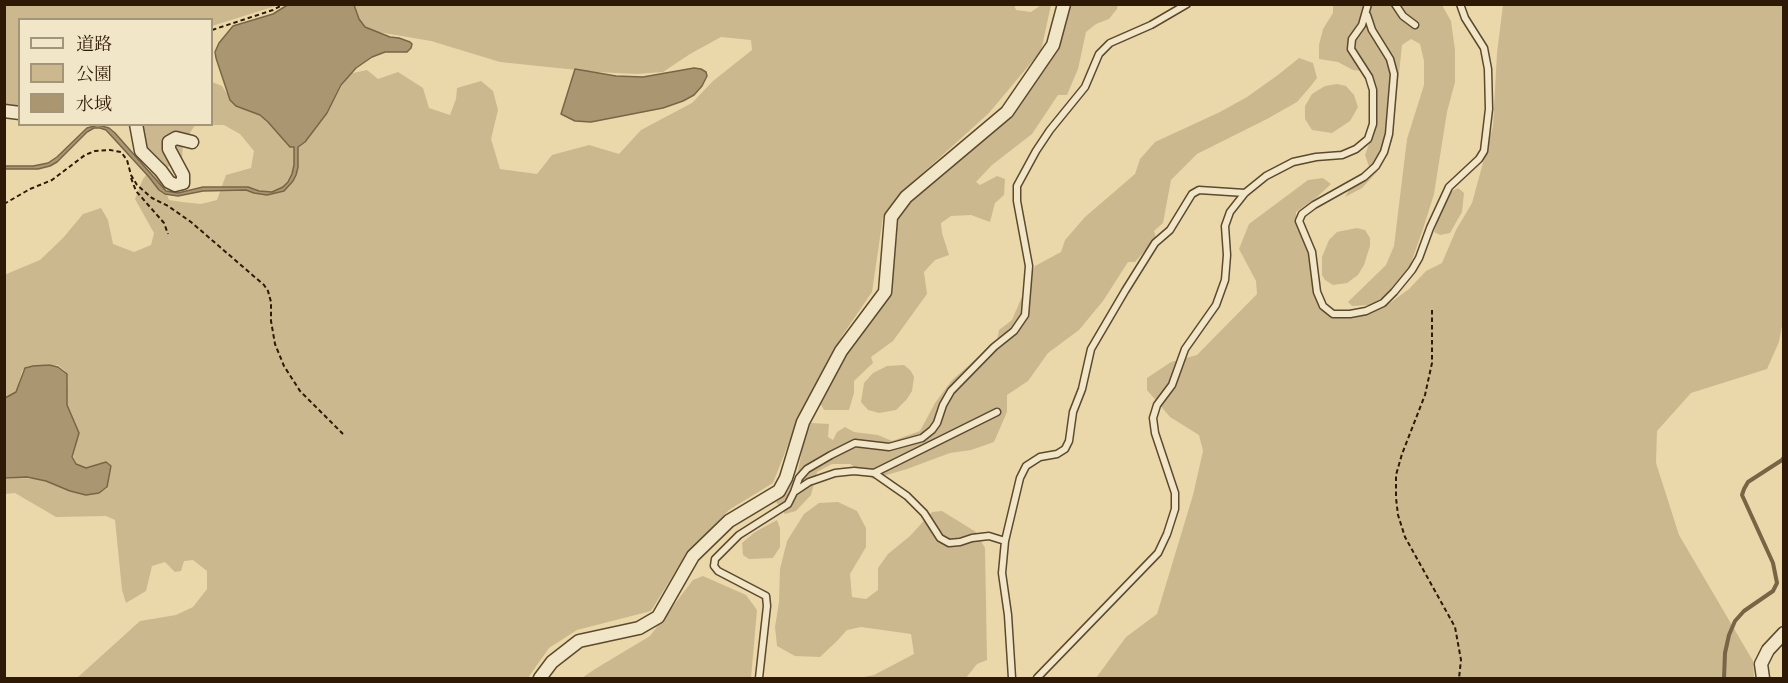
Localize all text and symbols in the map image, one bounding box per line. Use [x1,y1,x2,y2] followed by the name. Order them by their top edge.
[18,18,213,126] legend
[76,33,112,58] text: 道路
[76,63,112,88] text: 公園
[76,93,112,118] text: 水域

